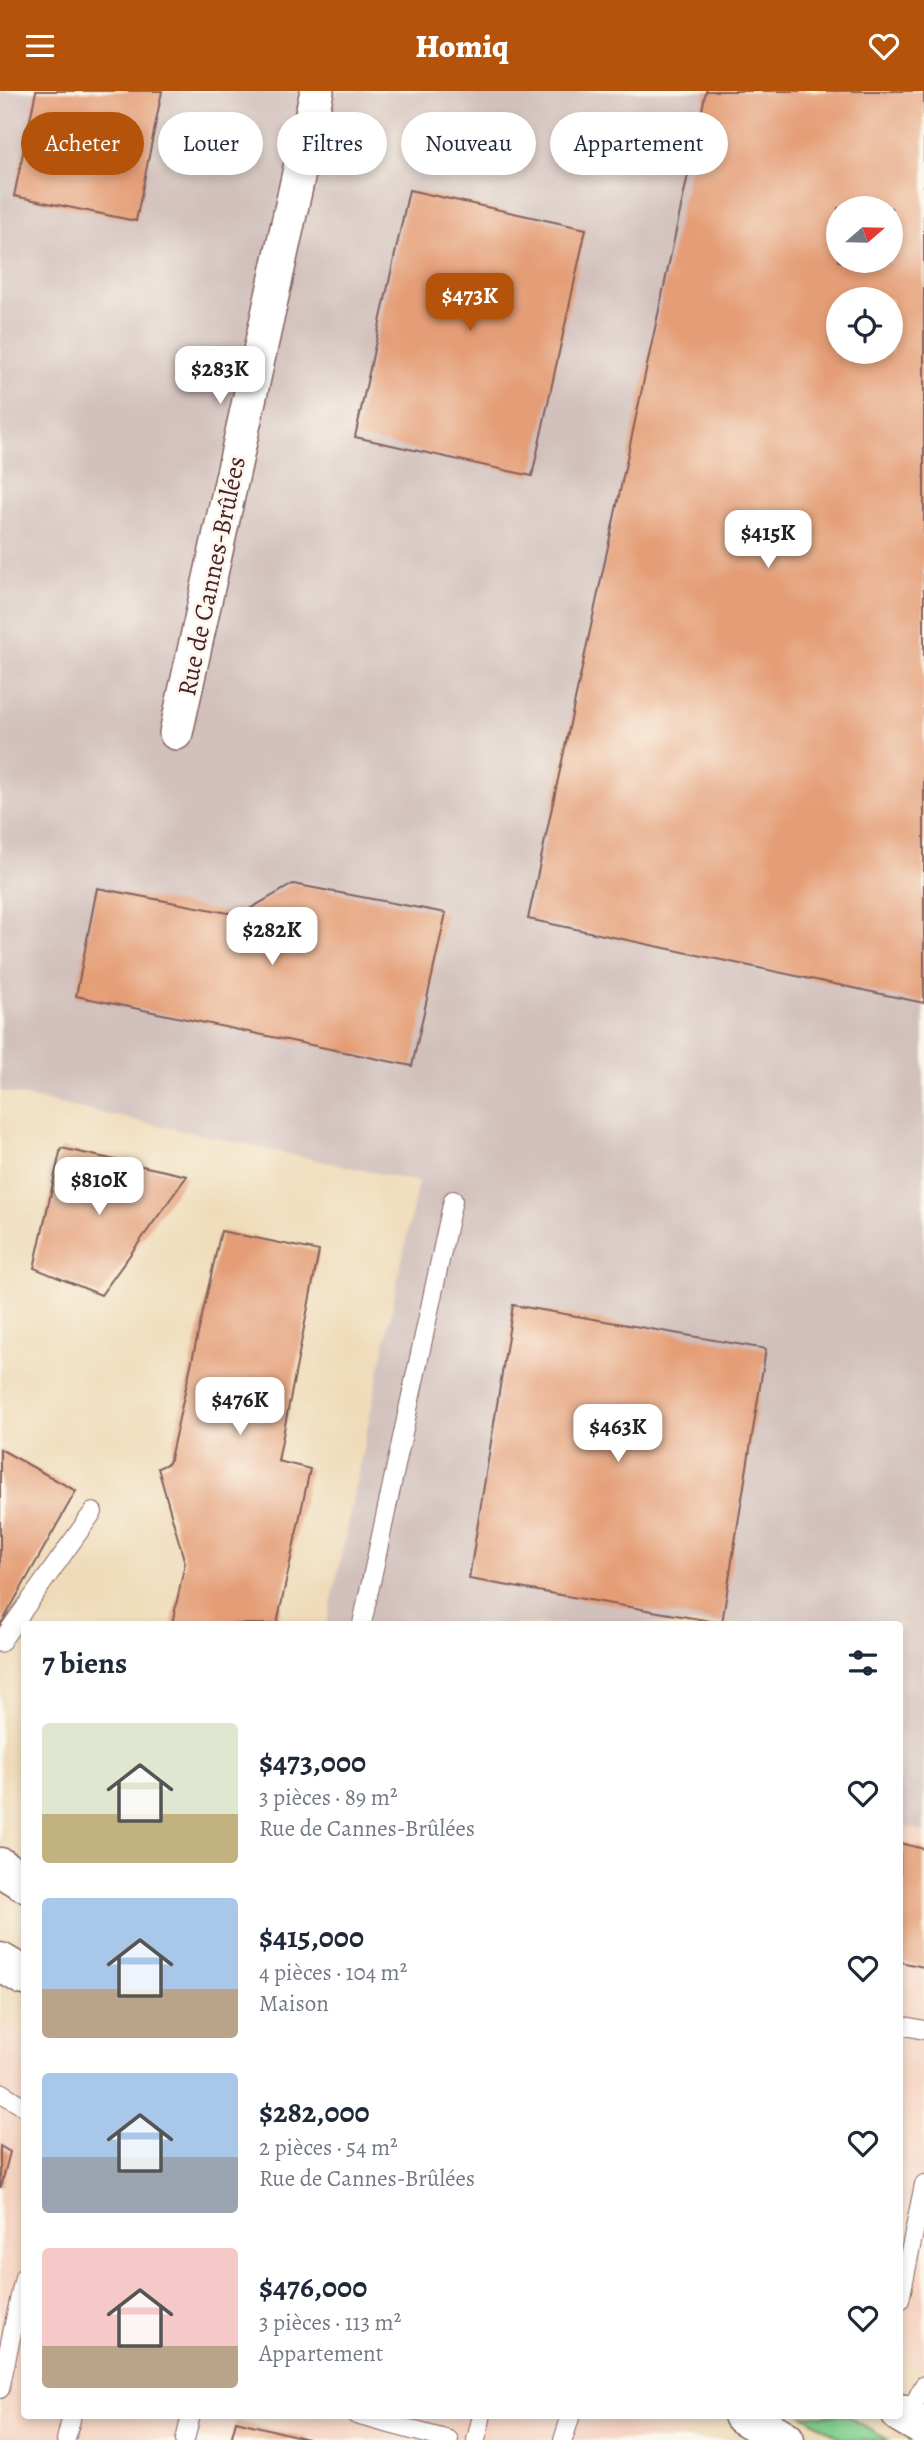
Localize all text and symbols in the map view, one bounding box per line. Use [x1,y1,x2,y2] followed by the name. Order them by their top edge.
[415,24,509,68] text: Homiq
[21,27,59,65] icon: menu
[865,27,903,65] icon: heart
[21,112,144,175] chip: Acheter
[158,112,263,175] chip: Louer
[277,112,387,175] chip: Filtres
[401,112,536,175] chip: Nouveau
[550,112,728,175] chip: Appartement
[826,196,903,273] north arrow
[826,196,903,364] map controls
[421,273,519,333] pin: $473K
[442,280,498,311] text: $473K
[826,287,903,364] button: locate
[171,347,269,406] pin: $283K
[191,353,249,384] text: $283K
[169,453,254,699] street label: Rue de Cannes-Brûlées
[719,511,817,570] pin: $415K
[741,517,795,548] text: $415K
[223,907,321,967] pin: $282K
[242,914,302,945] text: $282K
[50,1157,148,1217] pin: $810K
[71,1164,127,1195] text: $810K
[191,1377,289,1437] pin: $476K
[211,1384,269,1415] text: $476K
[569,1405,667,1464] pin: $463K
[589,1411,647,1442] text: $463K
[42,1643,127,1683] text: 7 biens
[844,1644,882,1682] icon: filters
[259,1742,366,1782] text: $473,000
[98,1751,182,1835] icon: home
[844,1774,882,1812] icon: heart
[259,1782,398,1813] text: 3 pièces · 89 m²
[259,1813,475,1844] text: Rue de Cannes-Brûlées
[259,1917,364,1957] text: $415,000
[98,1926,182,2010] icon: home
[844,1949,882,1987] icon: heart
[259,1957,407,1988] text: 4 pièces · 104 m²
[259,1988,329,2019] text: Maison
[259,2092,370,2132] text: $282,000
[98,2101,182,2185] icon: home
[844,2124,882,2162] icon: heart
[259,2132,398,2163] text: 2 pièces · 54 m²
[259,2163,475,2194] text: Rue de Cannes-Brûlées
[259,2267,367,2307] text: $476,000
[98,2276,182,2360] icon: home
[844,2299,882,2337] icon: heart
[259,2307,401,2338] text: 3 pièces · 113 m²
[259,2338,383,2369] text: Appartement

